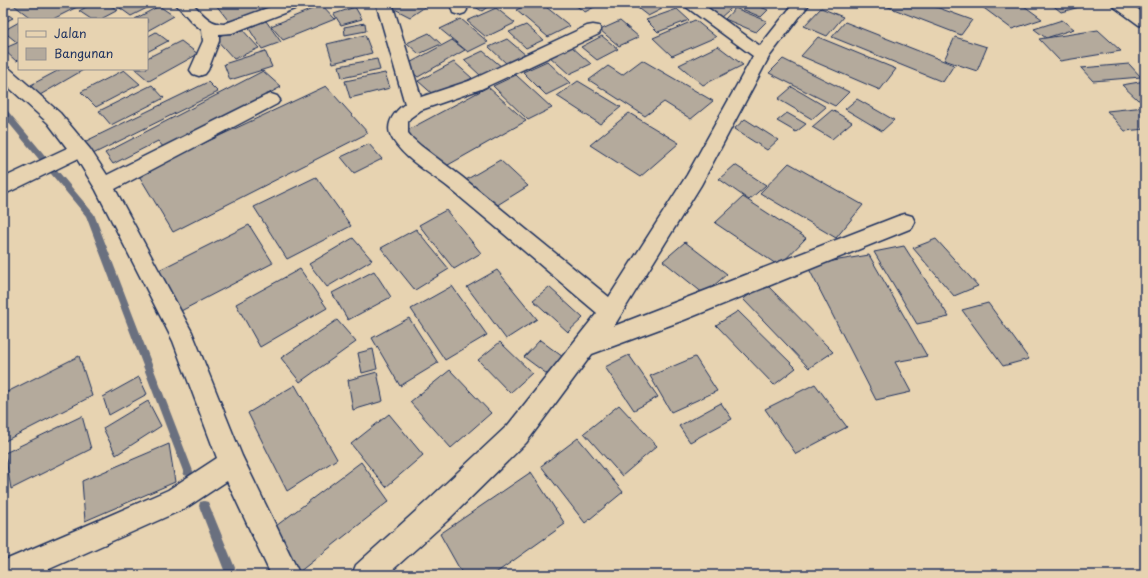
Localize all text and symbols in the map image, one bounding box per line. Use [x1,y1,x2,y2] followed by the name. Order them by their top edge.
[18,18,148,70] legend
[54,24,87,42] text: Jalan
[54,44,113,62] text: Bangunan

